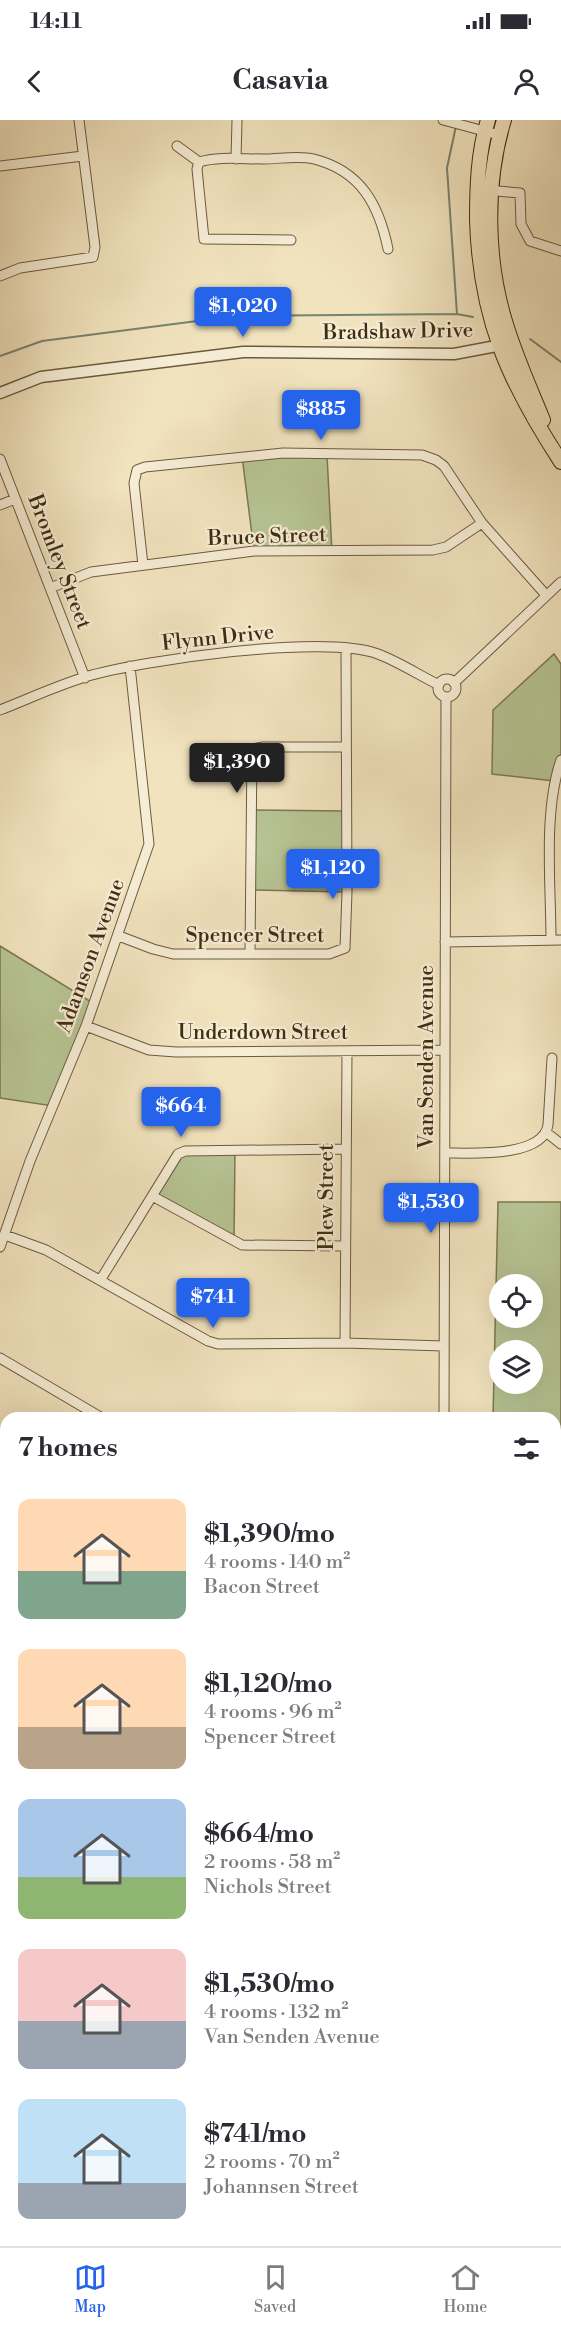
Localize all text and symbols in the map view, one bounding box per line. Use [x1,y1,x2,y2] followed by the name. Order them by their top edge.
[30,8,82,35] text: 14:11
[232,64,329,98] text: Casavia
[18,65,51,98] icon: back
[510,65,543,98] icon: person
[194,287,292,338] pin: $1,020
[208,294,278,319] text: $1,020
[321,318,474,346] street label: Bradshaw Drive
[285,390,357,441] pin: $885
[296,397,346,422] text: $885
[21,490,97,634] street label: Bromley Street
[206,522,327,552] street label: Bruce Street
[160,619,276,657] street label: Flynn Drive
[188,743,286,794] pin: $1,390
[203,750,271,775] text: $1,390
[284,849,382,900] pin: $1,120
[300,856,366,881] text: $1,120
[51,875,131,1038] street label: Adamson Avenue
[186,923,325,949] street label: Spencer Street
[414,965,440,1150] street label: Van Senden Avenue
[178,1020,349,1046] street label: Underdown Street
[145,1087,217,1138] pin: $664
[156,1094,206,1119] text: $664
[314,1143,340,1250] street label: Plew Street
[382,1183,480,1234] pin: $1,530
[398,1190,464,1215] text: $1,530
[489,1274,543,1394] map controls
[489,1274,543,1328] button: locate
[177,1278,249,1329] pin: $741
[190,1285,236,1310] text: $741
[489,1340,543,1394] button: layers
[18,1432,118,1464] text: 7 homes
[510,1432,543,1465] icon: filters
[204,1518,335,1550] text: $1,390/mo
[66,1523,138,1595] icon: home
[204,1550,350,1575] text: 4 rooms · 140 m²
[204,1575,320,1600] text: Bacon Street
[204,1668,333,1700] text: $1,120/mo
[66,1673,138,1745] icon: home
[204,1700,342,1725] text: 4 rooms · 96 m²
[204,1725,336,1750] text: Spencer Street
[204,1818,314,1850] text: $664/mo
[66,1823,138,1895] icon: home
[204,1850,340,1875] text: 2 rooms · 58 m²
[204,1875,332,1900] text: Nichols Street
[204,1968,335,2000] text: $1,530/mo
[66,1973,138,2045] icon: home
[204,2000,348,2025] text: 4 rooms · 132 m²
[204,2025,380,2050] text: Van Senden Avenue
[204,2118,307,2150] text: $741/mo
[66,2123,138,2195] icon: home
[204,2150,340,2175] text: 2 rooms · 70 m²
[204,2175,359,2200] text: Johannsen Street
[74,2261,107,2317] tab: Map
[254,2261,296,2317] tab: Saved
[443,2261,487,2317] tab: Home

